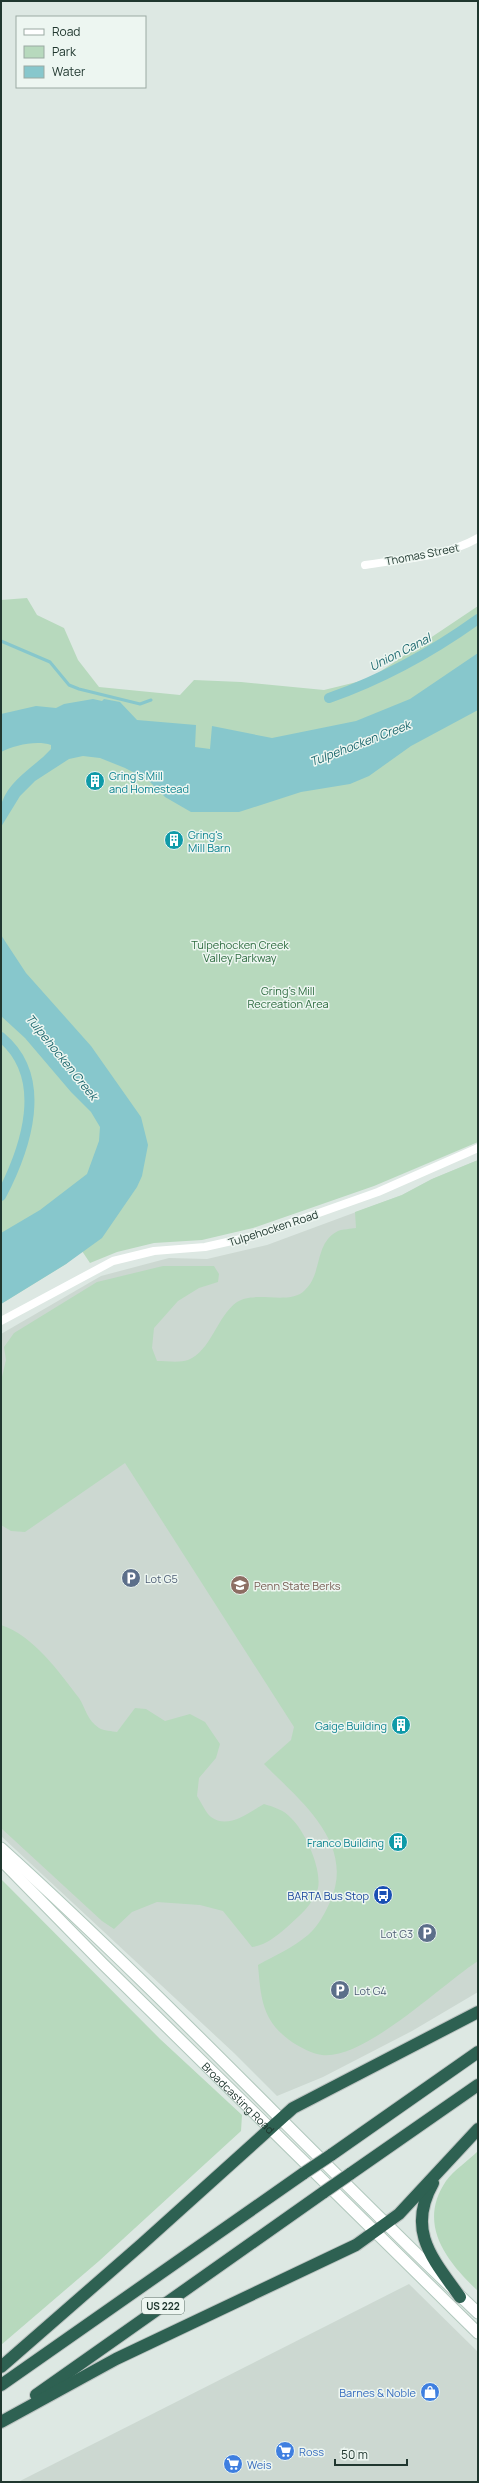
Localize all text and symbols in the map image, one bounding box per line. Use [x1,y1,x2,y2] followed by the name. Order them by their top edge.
[16,16,146,88] legend
[52,23,80,40] text: Road
[52,43,77,60] text: Park
[52,63,86,80] text: Water
[384,539,460,569] street label: Thomas Street
[366,628,436,675] water label: Union Canal
[307,715,415,770] water label: Tulpehocken Creek
[109,768,189,796] place label: Gring's Mill and Homestead
[84,770,106,792] building icon: Gring's Mill and Homestead
[188,827,231,855] place label: Gring's Mill Barn
[163,829,185,851] building icon: Gring's Mill Barn
[191,937,289,965] park label: Tulpehocken Creek Valley Parkway
[247,983,329,1011] park label: Gring's Mill Recreation Area
[22,1010,103,1105] water label: Tulpehocken Creek
[226,1206,320,1250] street label: Tulpehocken Road
[120,1567,142,1589] parking icon: Lot G5
[145,1571,178,1586] place label: Lot G5
[229,1574,251,1596] school or university icon: Penn State Berks
[254,1578,341,1593] place label: Penn State Berks
[390,1714,412,1736] building icon: Gaige Building
[315,1718,387,1733] place label: Gaige Building
[387,1831,409,1853] building icon: Franco Building
[307,1835,384,1850] place label: Franco Building
[372,1884,394,1906] bus stop icon: BARTA Bus Stop
[288,1888,369,1903] place label: BARTA Bus Stop
[416,1922,438,1944] parking icon: Lot G3
[380,1926,413,1941] place label: Lot G3
[329,1979,351,2001] parking icon: Lot G4
[354,1983,387,1998] place label: Lot G4
[199,2058,278,2137] street label: Broadcasting Road
[142,2298,184,2314] road number: US 222
[419,2381,441,2403] shop icon: Barnes & Noble
[339,2385,417,2400] place label: Barnes & Noble
[274,2440,296,2462] supermarket icon: Ross
[335,2441,407,2467] scale bar
[299,2444,324,2459] place label: Ross
[341,2446,368,2463] text: 50 m
[222,2453,244,2475] supermarket icon: Weis
[247,2457,272,2472] place label: Weis

